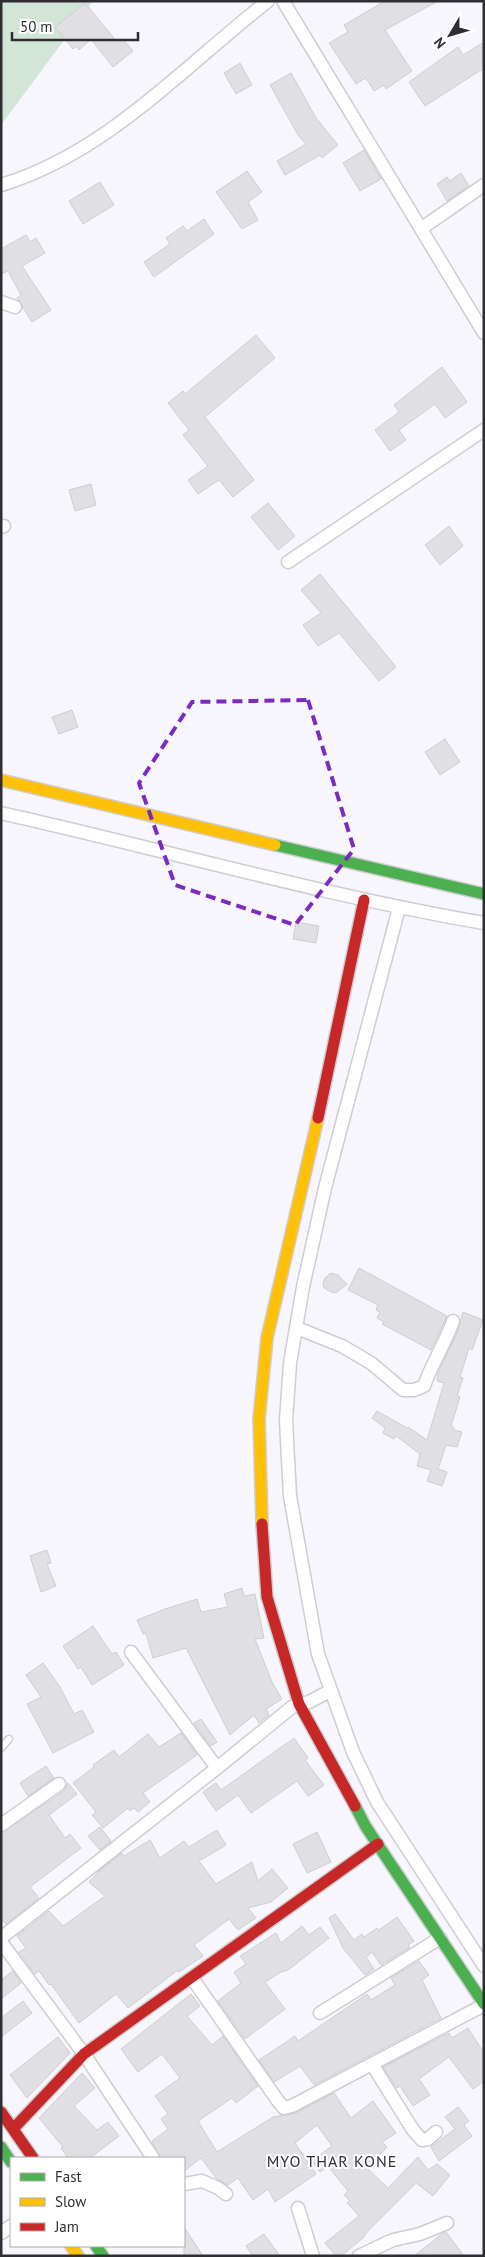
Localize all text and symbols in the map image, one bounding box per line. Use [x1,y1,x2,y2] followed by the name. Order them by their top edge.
[12,10,139,42] scale bar
[425,10,475,60] north arrow
[20,17,53,36] text: 50 m
[430,34,450,52] text: N
[267,2151,397,2171] district label: MYO THAR KONE
[10,2157,185,2247] legend
[55,2167,82,2186] text: Fast
[55,2192,86,2211] text: Slow
[54,2217,79,2236] text: Jam

